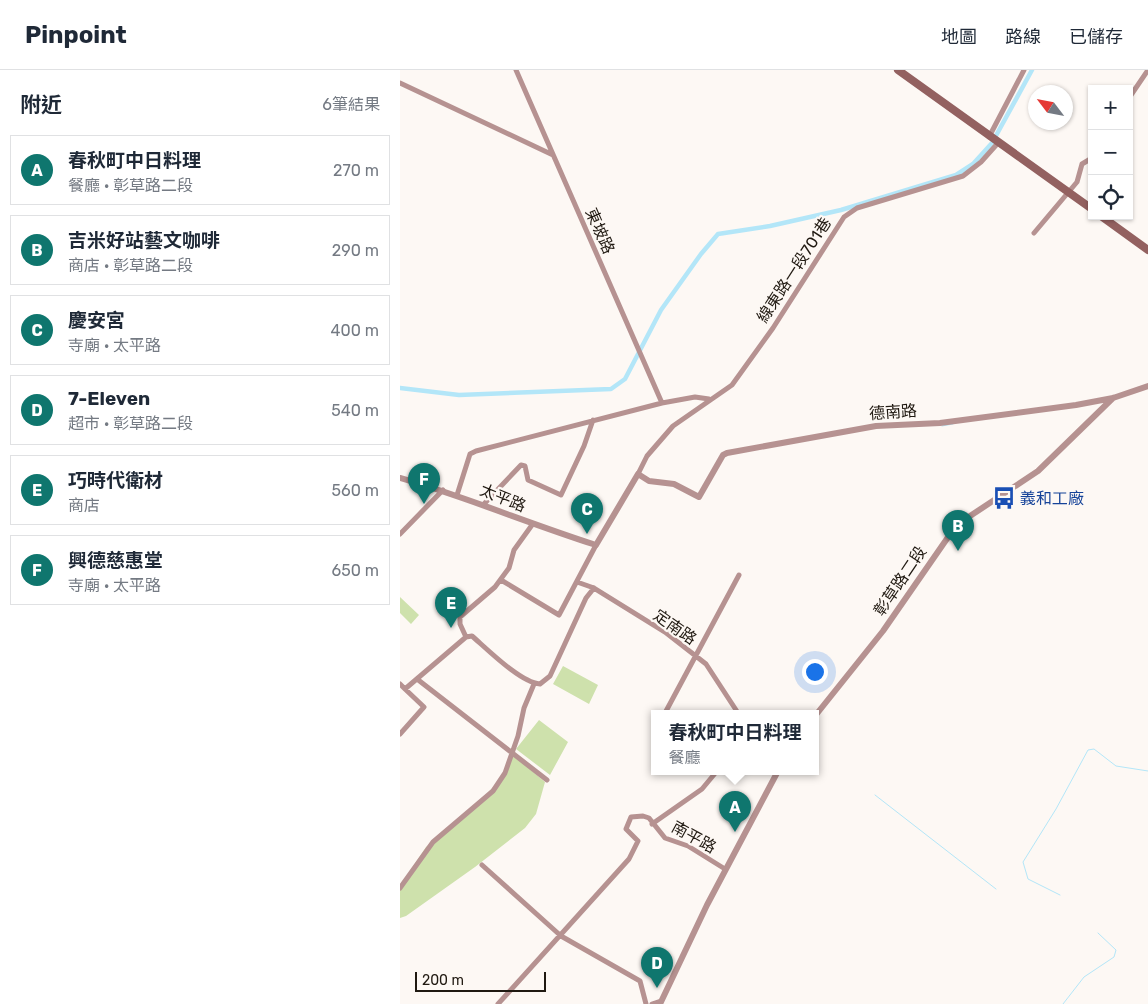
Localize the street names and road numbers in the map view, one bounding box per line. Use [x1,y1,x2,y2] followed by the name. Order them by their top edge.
[582,205,618,257] street label: 東坡路
[753,214,835,326] street label: 線東路一段701巷
[868,401,918,423] street label: 德南路
[477,480,529,516] street label: 太平路
[870,543,930,619] street label: 彰草路二段
[650,605,700,649] street label: 定南路
[668,817,720,857] street label: 南平路

